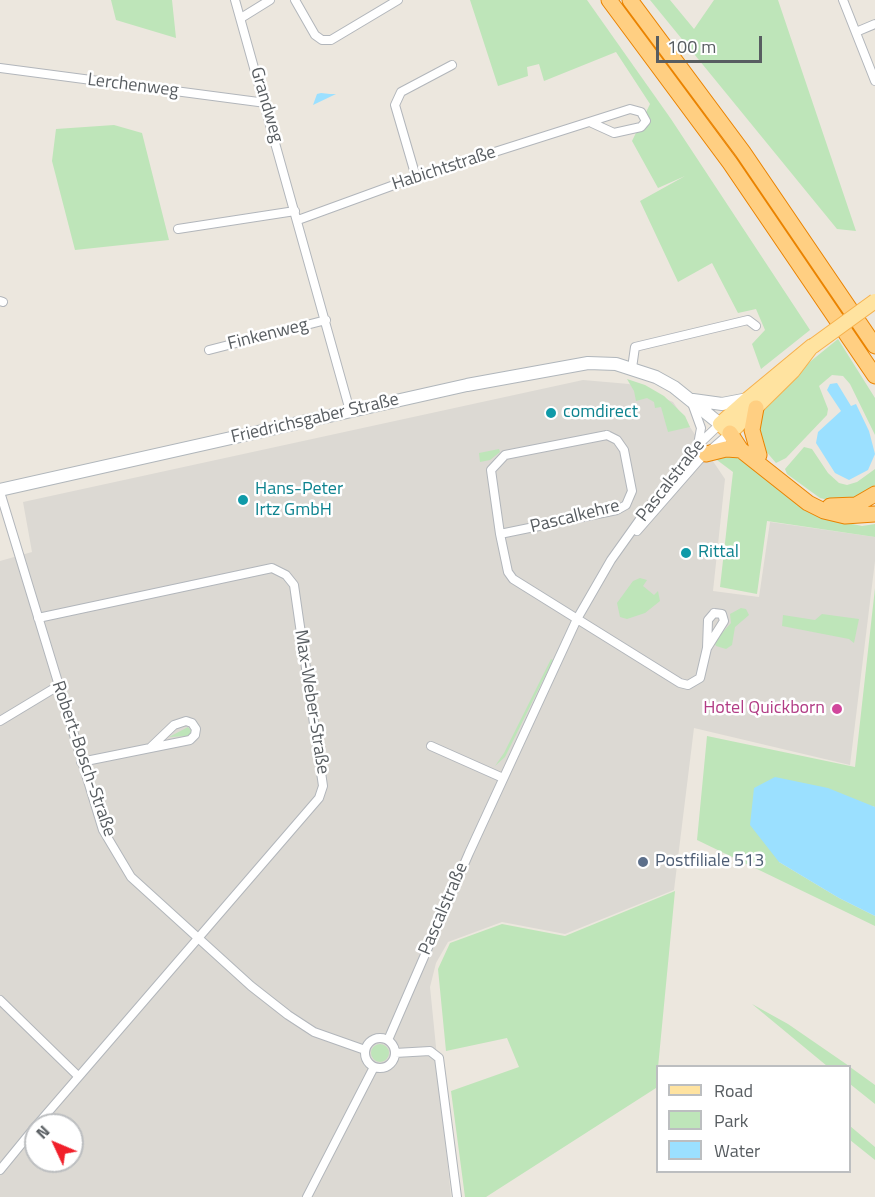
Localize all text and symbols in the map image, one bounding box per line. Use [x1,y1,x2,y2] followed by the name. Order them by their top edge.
[659,24,766,62] scale bar
[667,33,716,60] text: 100 m
[245,65,287,145] street label: Grandweg
[86,70,180,102] street label: Lerchenweg
[389,142,499,196] street label: Habichtstraße
[226,315,310,355] street label: Finkenweg
[229,389,401,449] street label: Friedrichsgaber Straße
[563,402,638,424] place label: comdirect
[544,406,558,420] marker: comdirect
[632,436,710,526] street label: Pascalstraße
[255,479,343,522] place label: Hans-Peter Irtz GmbH
[236,493,250,507] marker: Hans-Peter Irtz GmbH
[528,495,622,539] street label: Pascalkehre
[698,542,739,564] place label: Rittal
[679,546,693,560] marker: Rittal
[289,628,333,776] street label: Max-Weber-Straße
[46,678,120,840] street label: Robert-Bosch-Straße
[703,698,825,720] place label: Hotel Quickborn
[830,702,844,716] marker: Hotel Quickborn
[655,851,764,873] place label: Postfiliale 513
[636,855,650,869] marker: Postfiliale 513
[415,860,473,958] street label: Pascalstraße
[656,1065,851,1173] legend
[714,1077,753,1104] text: Road
[714,1107,748,1134] text: Park
[24,1113,84,1173] north arrow
[30,1120,55,1144] text: N
[714,1137,760,1164] text: Water

